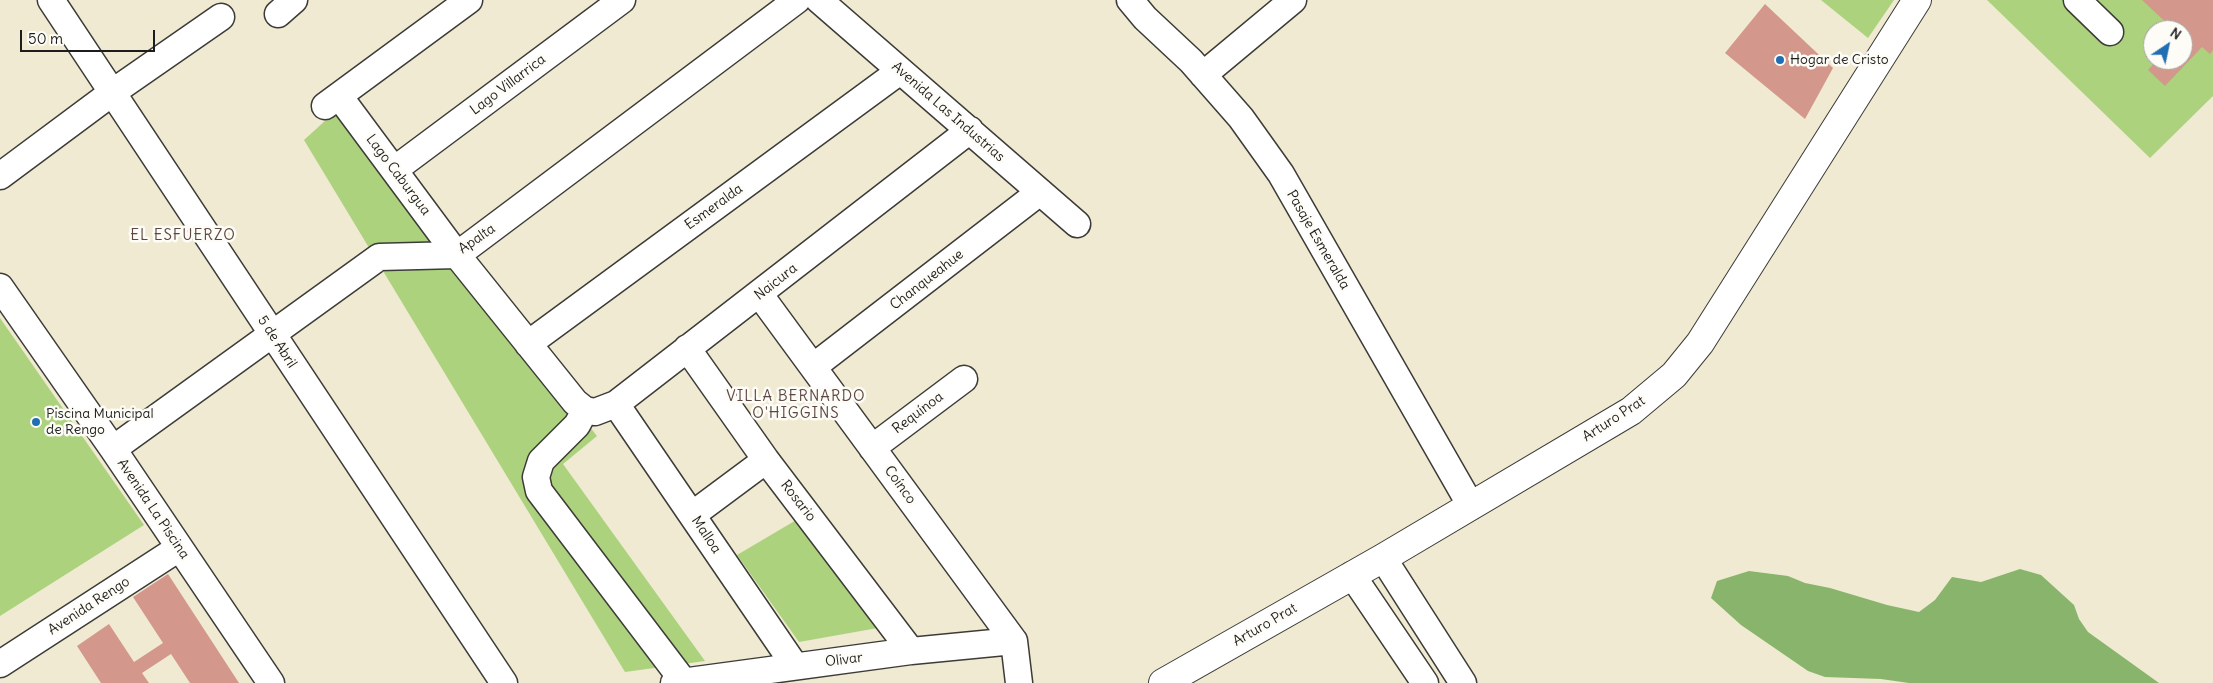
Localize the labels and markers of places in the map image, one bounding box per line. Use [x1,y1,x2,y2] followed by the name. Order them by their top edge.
[1790,52,1889,68] place label: Hogar de Cristo
[1774,54,1786,66] marker: Hogar de Cristo
[46,406,154,438] place label: Piscina Municipal de Rengo
[30,416,42,428] marker: Piscina Municipal de Rengo

